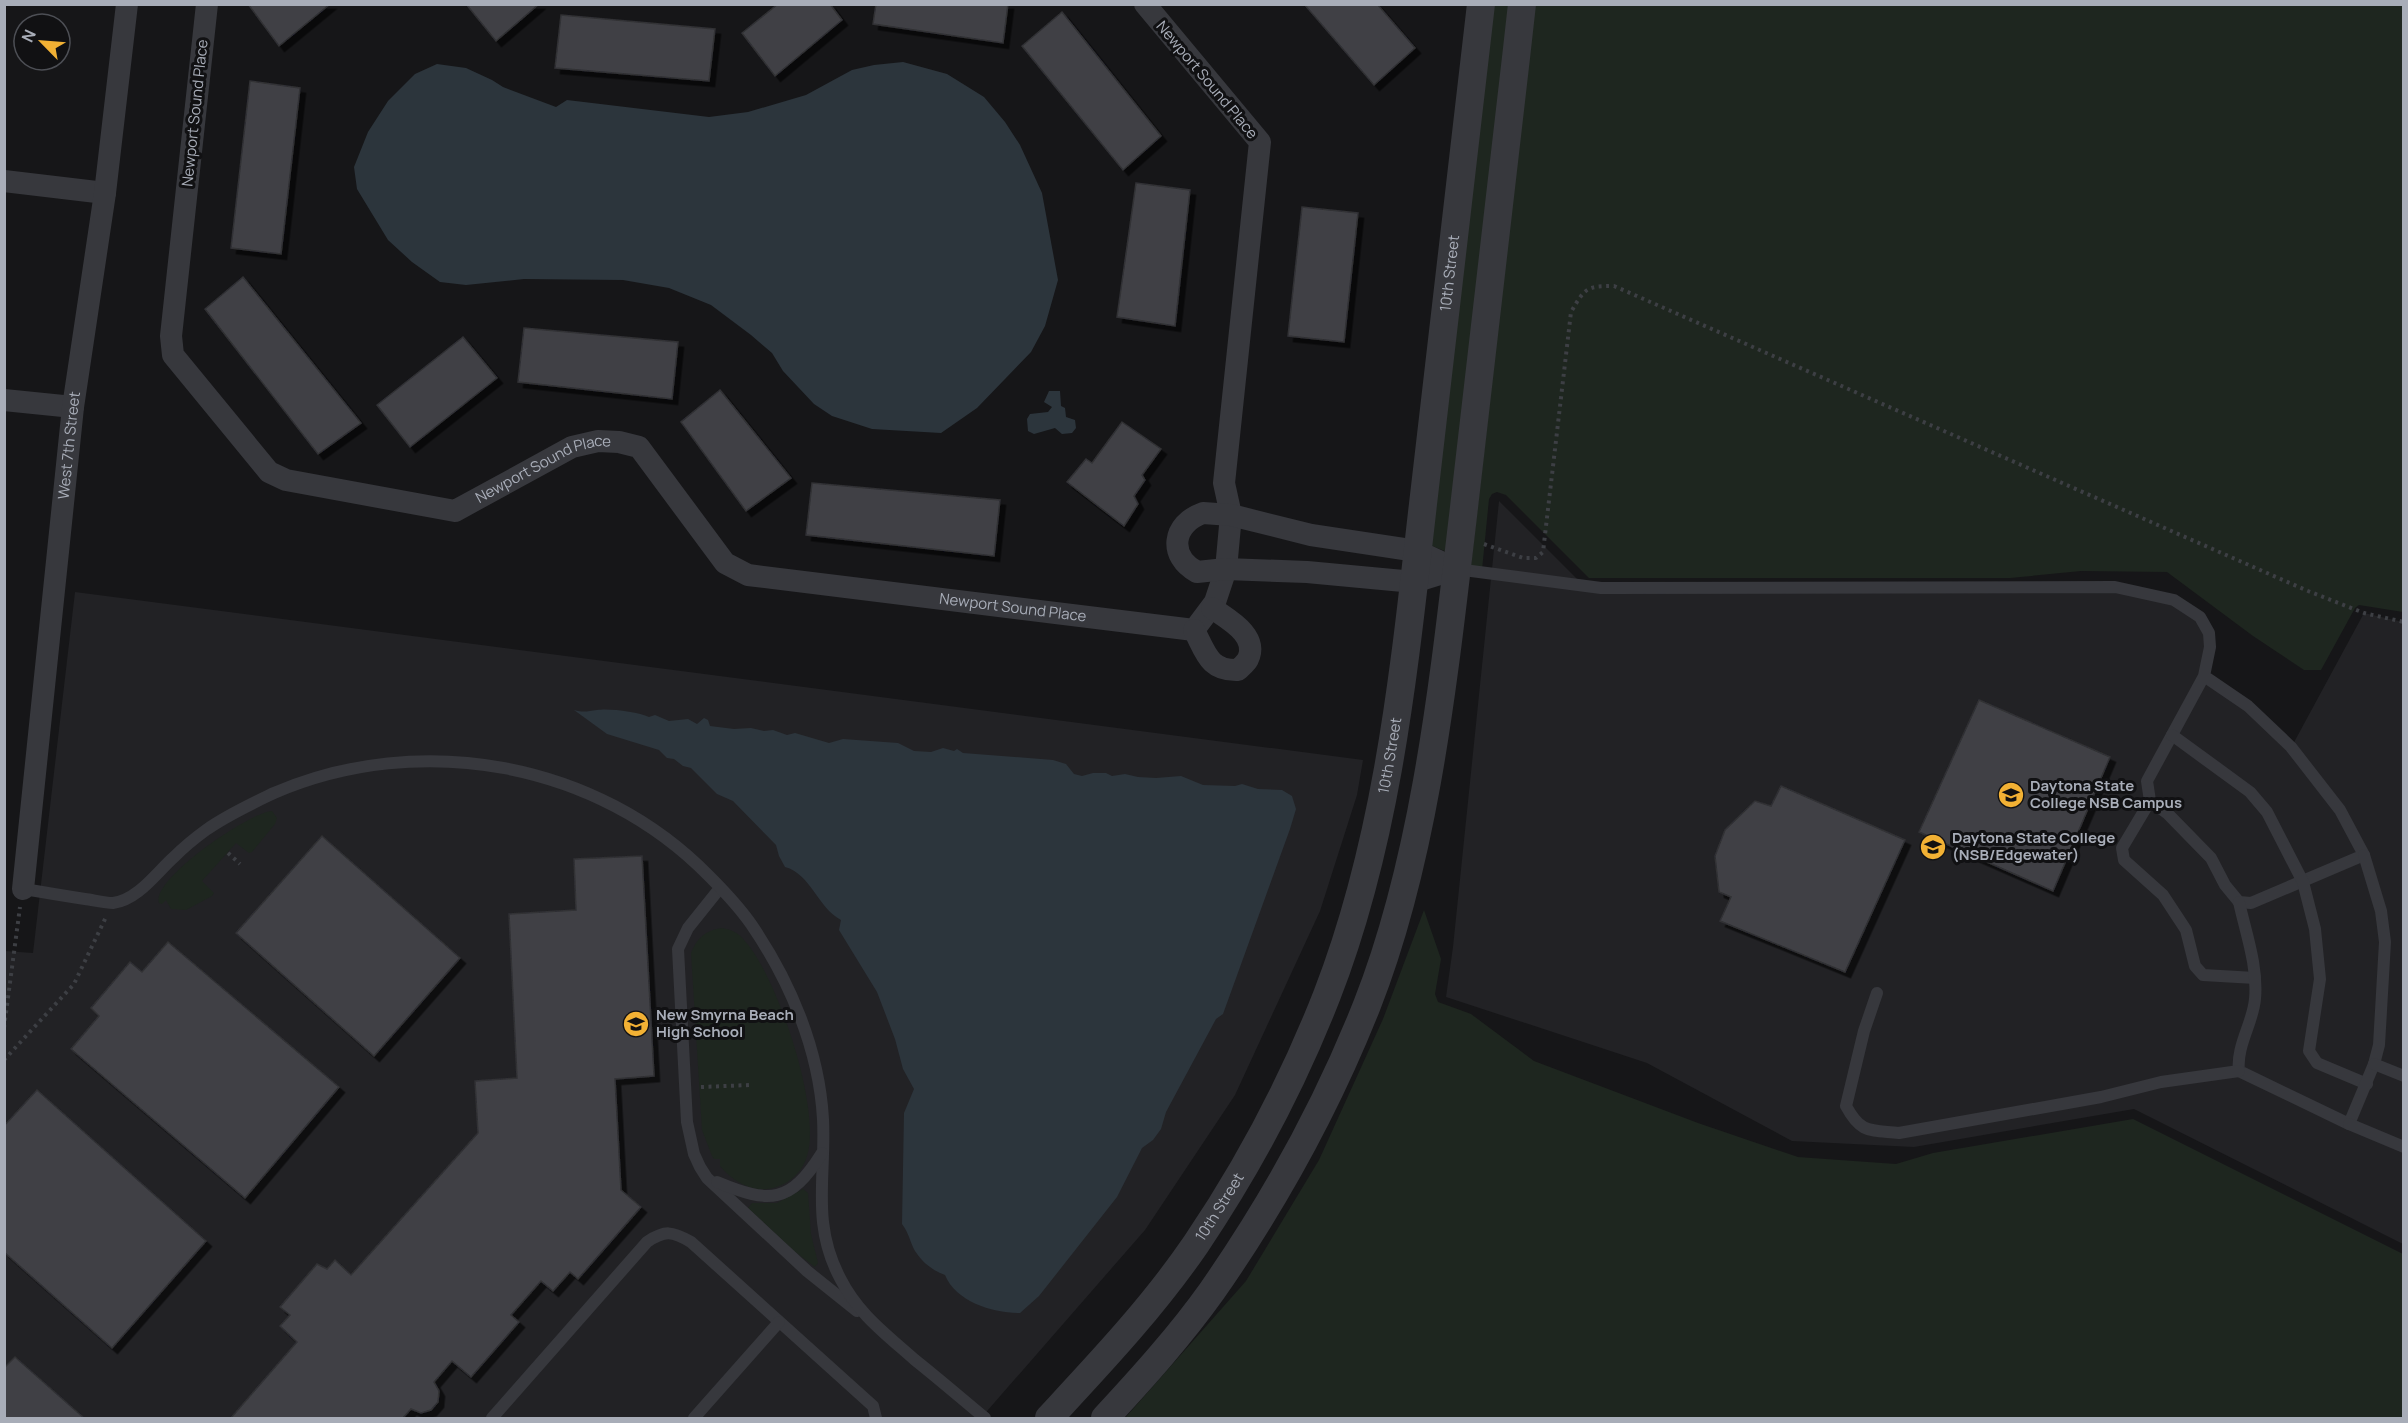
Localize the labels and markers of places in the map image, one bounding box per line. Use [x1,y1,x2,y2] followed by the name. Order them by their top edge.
[2030,775,2182,813] place label: Daytona State College NSB Campus
[1996,780,2026,810] school or university icon: Daytona State College NSB Campus
[1952,827,2115,865] place label: Daytona State College (NSB/Edgewater)
[1918,832,1948,862] school or university icon: Daytona State College (NSB/Edgewater)
[656,1004,794,1042] place label: New Smyrna Beach High School
[621,1009,651,1039] school or university icon: New Smyrna Beach High School

